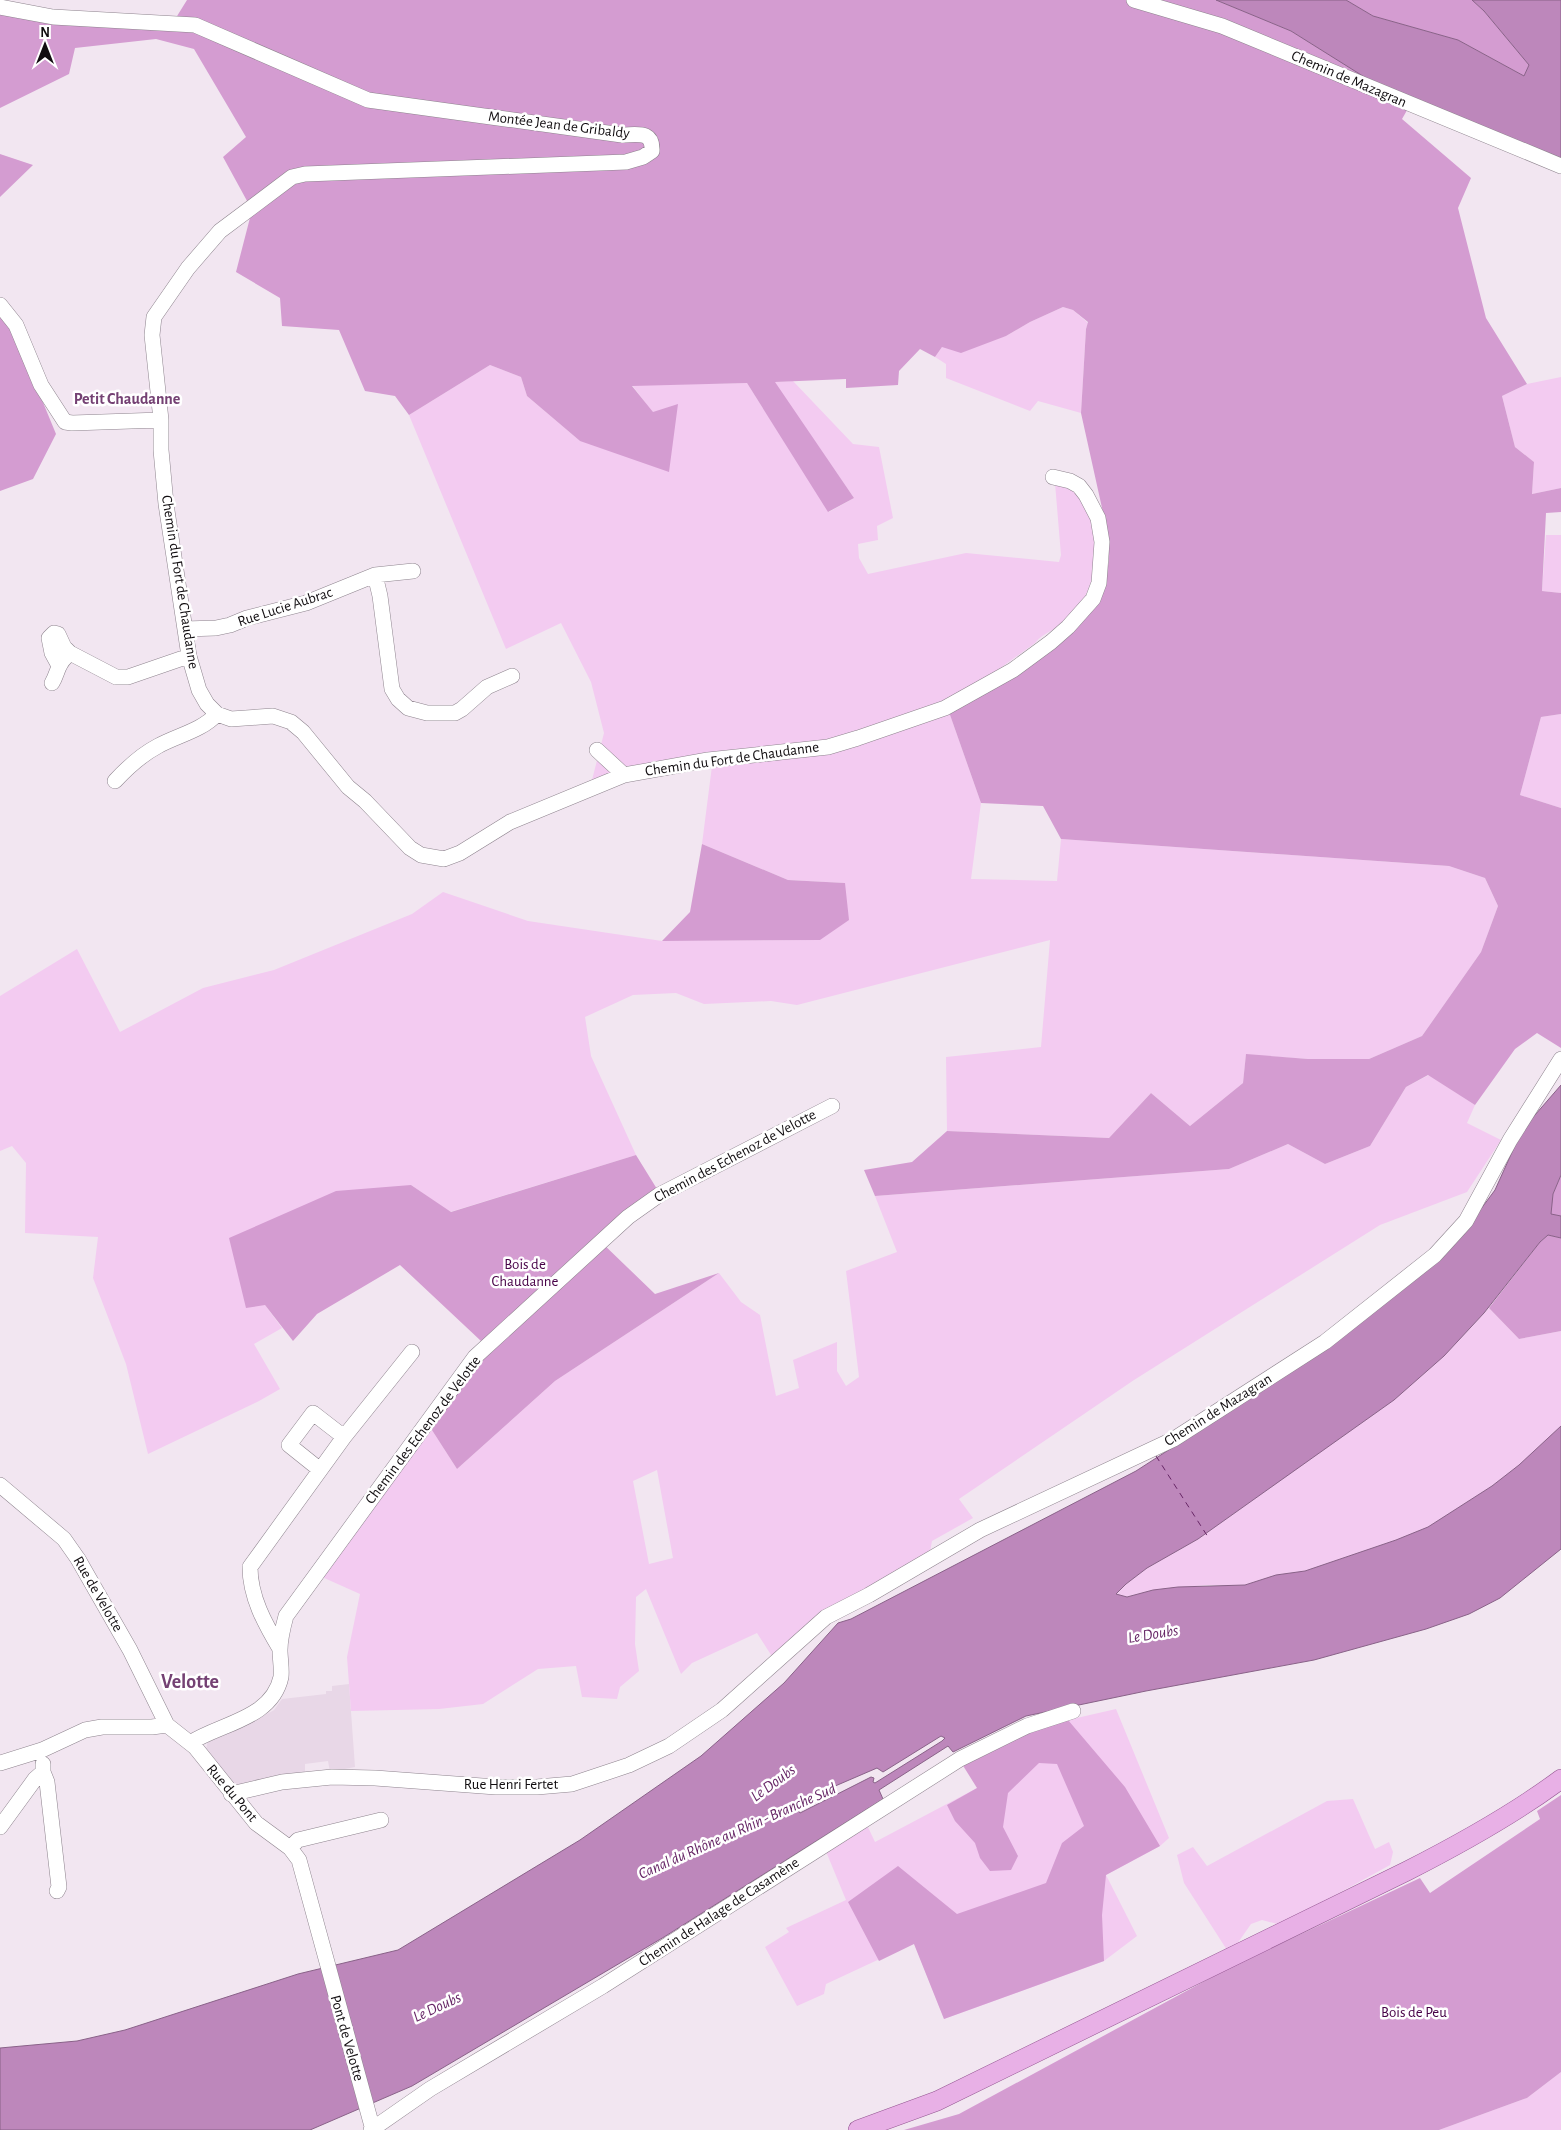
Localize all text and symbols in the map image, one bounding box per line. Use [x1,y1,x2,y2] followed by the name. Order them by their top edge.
[20,20,70,70] north arrow
[40,26,50,40] text: N
[1289,48,1409,110] street label: Chemin de Mazagran
[487,109,631,141] street label: Montée Jean de Gribaldy
[74,391,181,407] district label: Petit Chaudanne
[159,494,201,670] street label: Chemin du Fort de Chaudanne
[236,585,334,629] street label: Rue Lucie Aubrac
[644,739,820,779] street label: Chemin du Fort de Chaudanne
[651,1107,819,1205] street label: Chemin des Echenoz de Velotte
[492,1257,559,1289] park label: Bois de Chaudanne
[362,1353,484,1507] street label: Chemin des Echenoz de Velotte
[1162,1371,1274,1449] street label: Chemin de Mazagran
[70,1554,126,1634] street label: Rue de Velotte
[1127,1622,1179,1646] water label: Le Doubs
[161,1672,219,1692] district label: Velotte
[204,1761,260,1825] street label: Rue du Pont
[748,1762,798,1804] water label: Le Doubs
[464,1777,558,1792] street label: Rue Henri Fertet
[636,1780,838,1882] water label: Canal du Rhône au Rhin - Branche Sud
[636,1855,802,1969] street label: Chemin de Halage de Casamène
[411,1989,463,2025] water label: Le Doubs
[328,1993,366,2083] street label: Pont de Velotte
[1381,2005,1447,2020] park label: Bois de Peu

